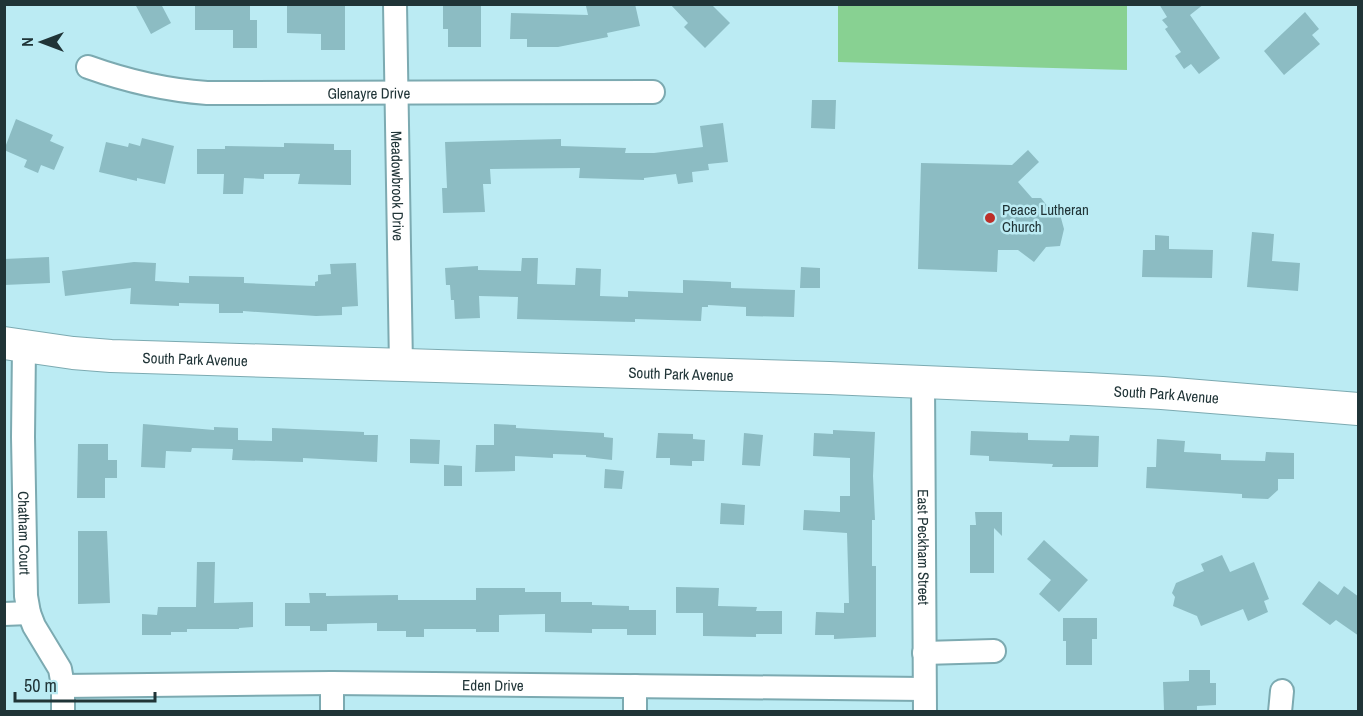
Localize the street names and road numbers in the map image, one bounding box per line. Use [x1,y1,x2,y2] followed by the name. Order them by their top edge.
[327,82,410,103] street label: Glenayre Drive
[387,131,409,241] street label: Meadowbrook Drive
[142,346,248,371] street label: South Park Avenue
[628,361,734,386] street label: South Park Avenue
[1113,380,1220,408] street label: South Park Avenue
[913,489,935,605] street label: East Peckham Street
[14,491,36,575] street label: Chatham Court
[462,674,524,695] street label: Eden Drive

